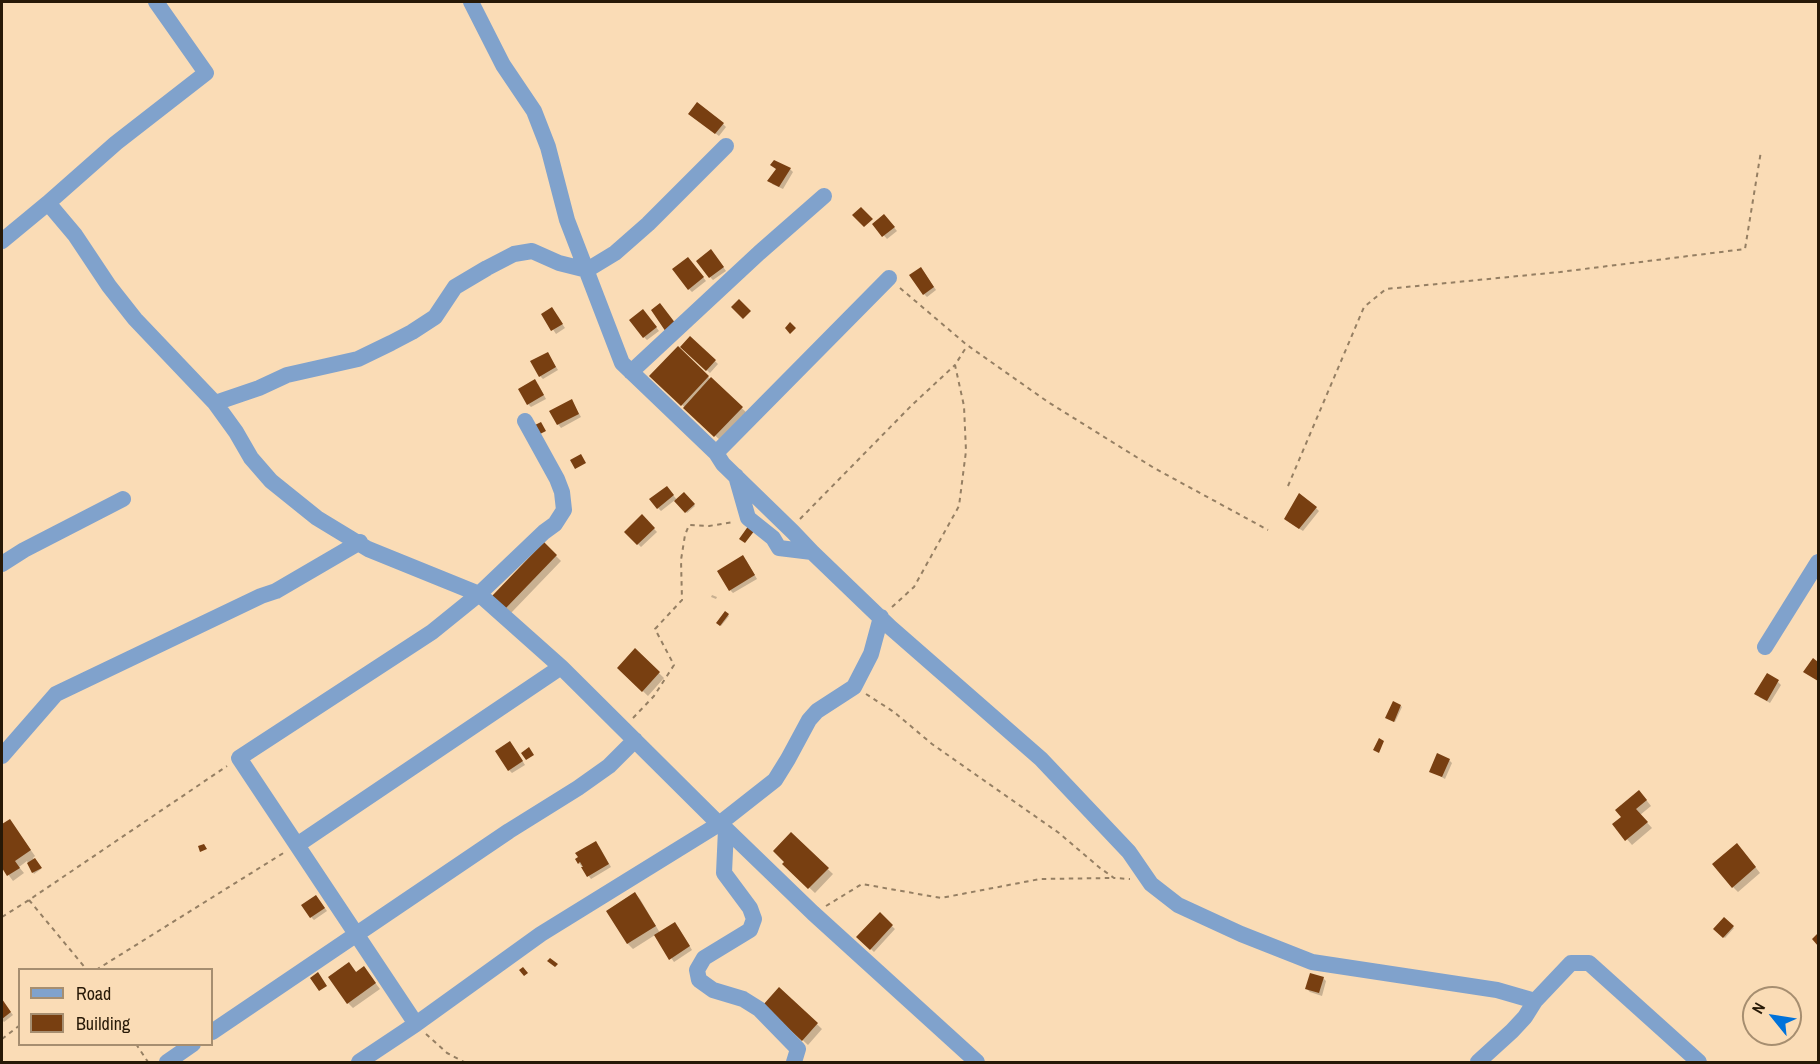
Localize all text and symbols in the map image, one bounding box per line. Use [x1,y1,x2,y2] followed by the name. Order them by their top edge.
[18,968,213,1046] legend
[76,981,111,1006] text: Road
[1742,986,1802,1046] north arrow
[1746,998,1770,1018] text: N
[76,1011,130,1036] text: Building

